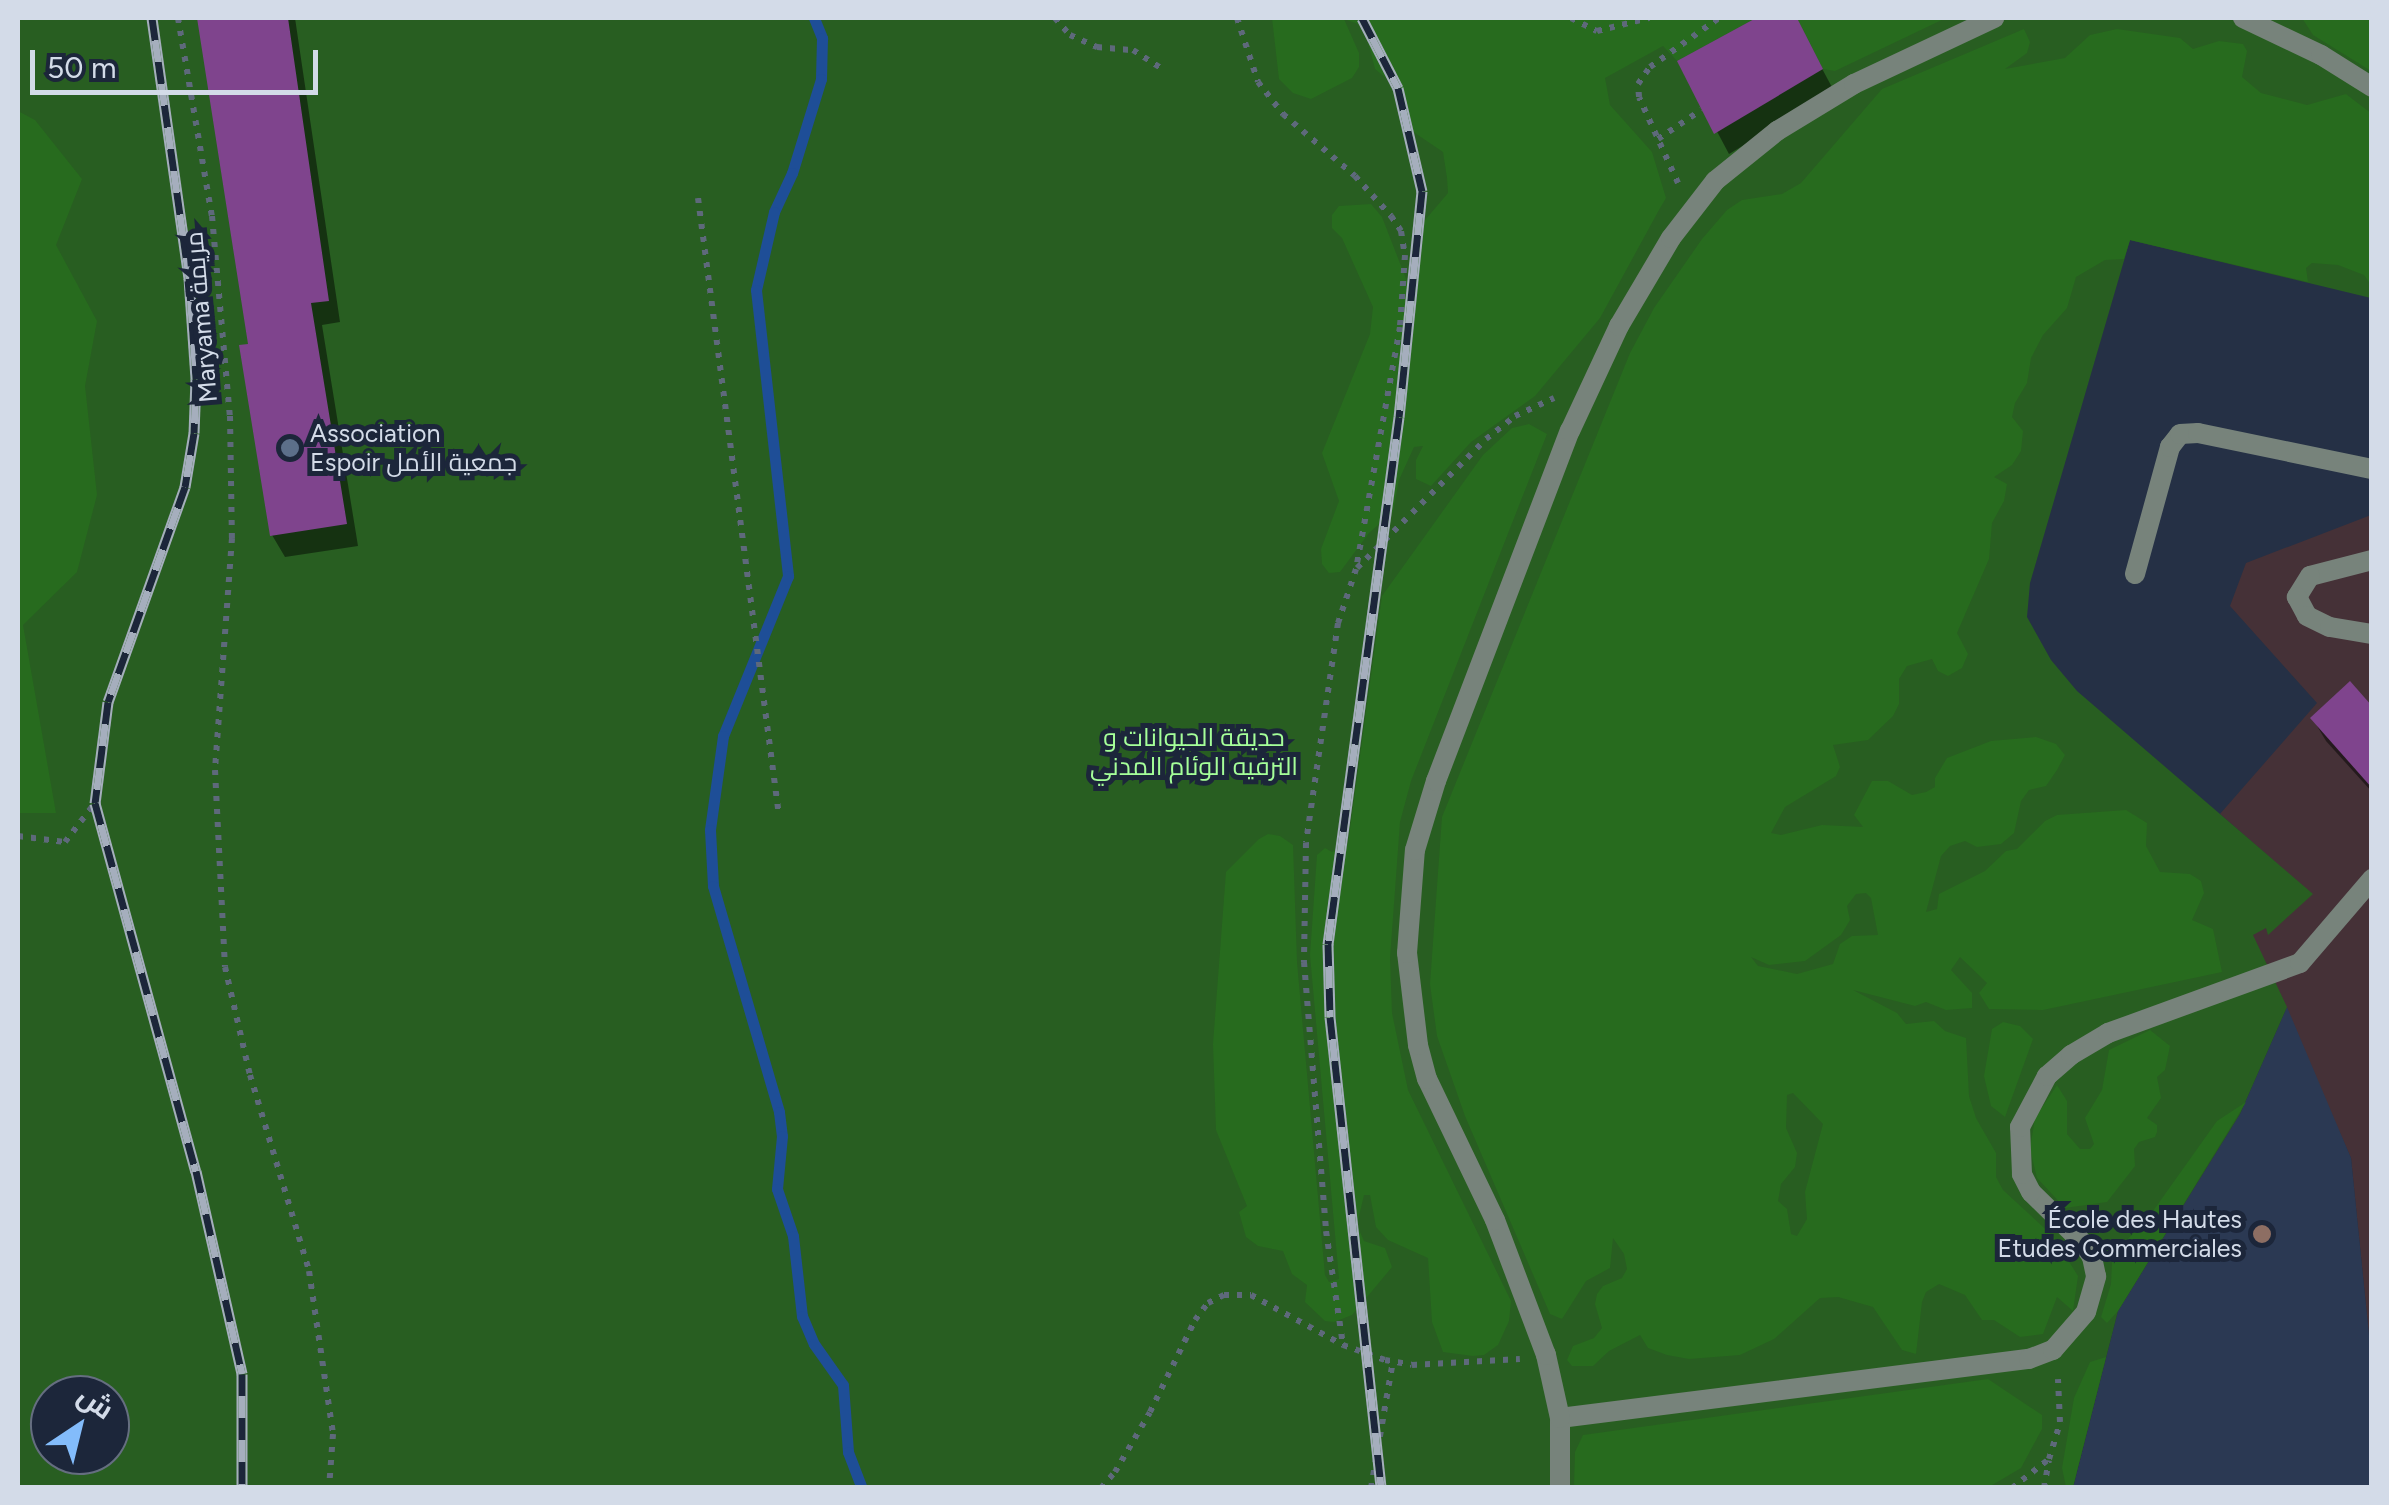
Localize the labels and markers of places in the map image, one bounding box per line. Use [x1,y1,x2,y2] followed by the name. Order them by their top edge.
[310,419,517,478] place label: Association Espoir جمعية الأمل
[279,437,301,459] marker: Association Espoir جمعية الأمل
[1998,1205,2242,1264] place label: École des Hautes Etudes Commerciales
[2251,1223,2273,1245] marker: École des Hautes Etudes Commerciales

